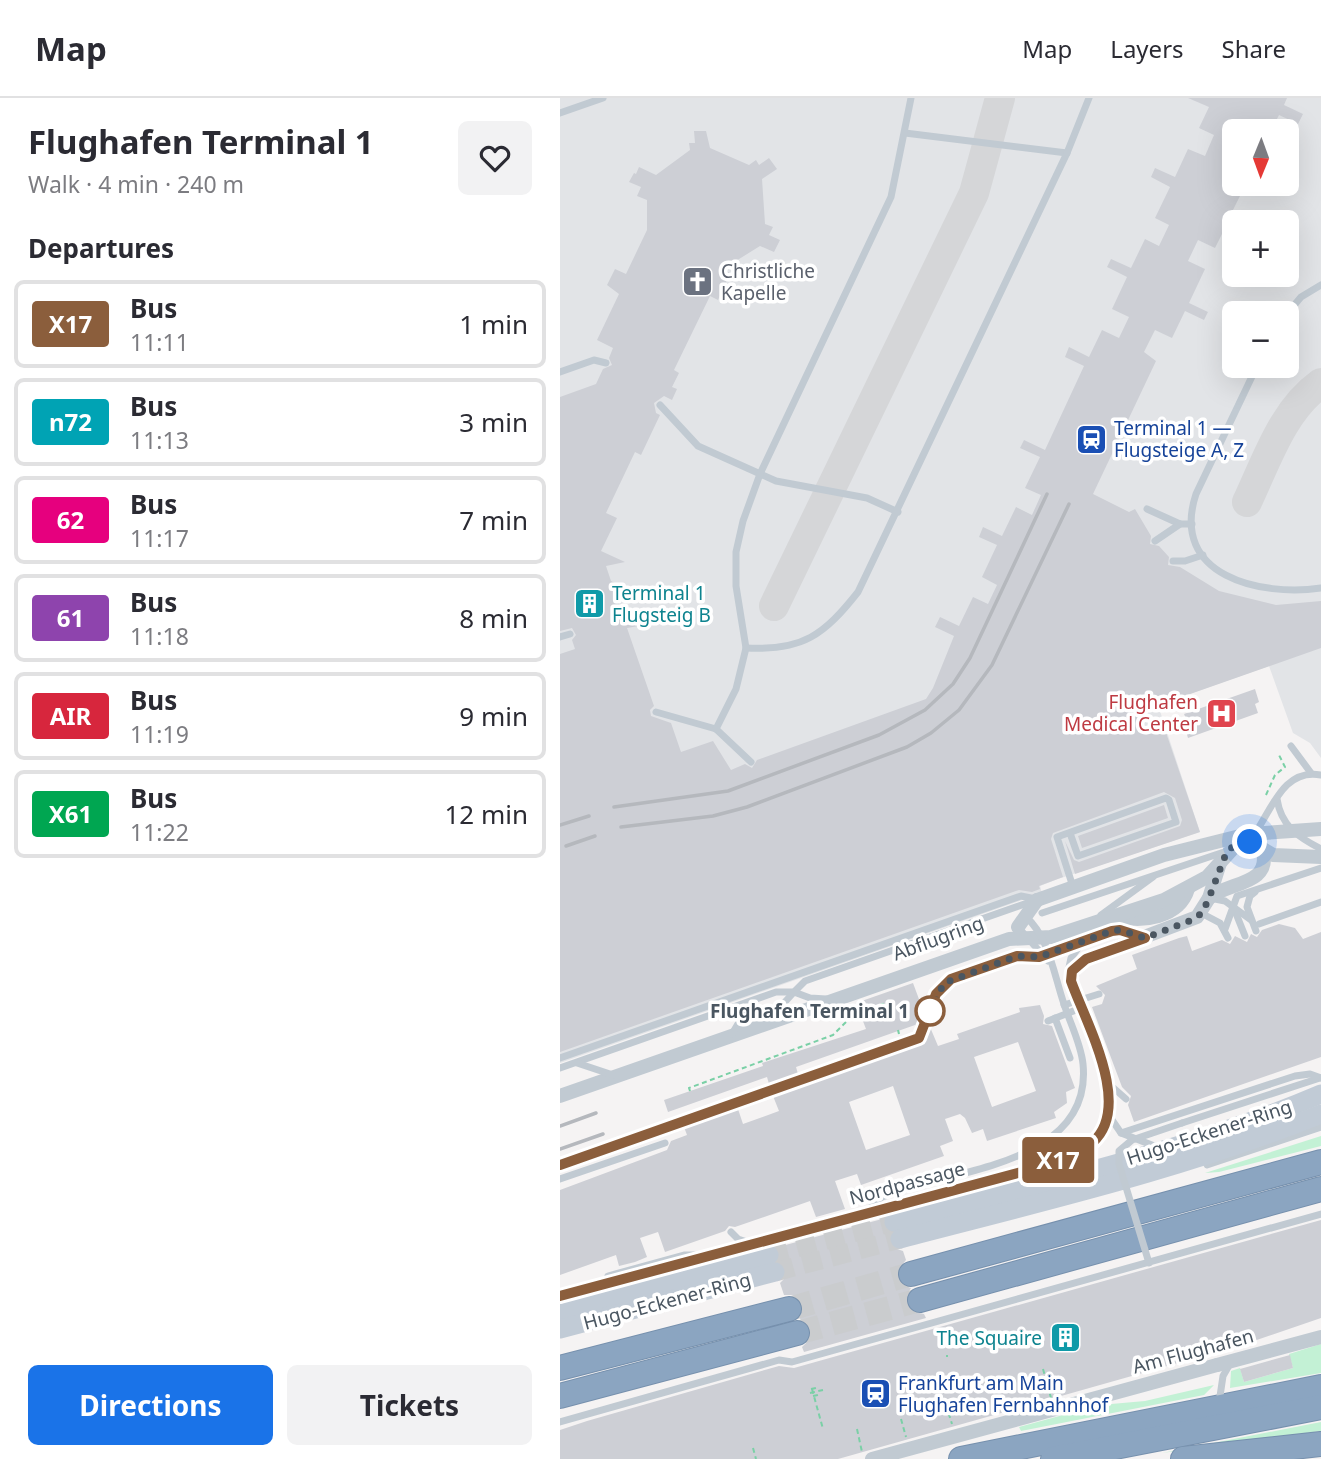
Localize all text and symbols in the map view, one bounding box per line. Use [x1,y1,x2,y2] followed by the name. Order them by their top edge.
[35,26,107,71] text: Map
[1022,32,1072,65] text: Map
[1110,32,1184,65] text: Layers
[1222,32,1286,65] text: Share
[28,119,374,164] text: Flughafen Terminal 1
[1222,119,1298,196] north arrow
[1222,119,1299,378] map controls
[458,121,532,195] button: heart
[28,168,244,200] text: Walk · 4 min · 240 m
[1222,210,1299,287] button: +
[28,230,174,266] text: Departures
[721,258,815,306] place label: Christliche Kapelle
[681,265,715,299] church icon: Christliche Kapelle
[130,290,177,326] text: Bus
[1222,301,1299,378] button: −
[459,306,528,342] text: 1 min
[49,307,92,340] text: X17
[130,326,189,358] text: 11:11
[130,388,177,424] text: Bus
[459,404,528,440] text: 3 min
[49,405,92,438] text: n72
[1114,415,1244,463] place label: Terminal 1 — Flugsteige A, Z
[1074,422,1108,456] station icon: Terminal 1 — Flugsteige A, Z
[130,424,189,456] text: 11:13
[130,486,177,522] text: Bus
[459,502,528,538] text: 7 min
[57,503,84,536] text: 62
[130,522,189,554] text: 11:17
[612,580,711,628] place label: Terminal 1 Flugsteig B
[130,584,177,620] text: Bus
[572,587,606,621] building icon: Terminal 1 Flugsteig B
[459,600,528,636] text: 8 min
[57,601,84,634] text: 61
[130,620,189,652] text: 11:18
[130,682,177,718] text: Bus
[1064,689,1198,737] place label: Flughafen Medical Center
[1204,696,1238,730] hospital icon: Flughafen Medical Center
[459,698,528,734] text: 9 min
[50,699,91,732] text: AIR
[130,718,189,750] text: 11:19
[130,780,177,816] text: Bus
[444,796,528,832] text: 12 min
[49,797,92,830] text: X61
[130,816,189,848] text: 11:22
[1232,824,1267,859] your location
[889,910,987,966] street label: Abflugring
[915,996,945,1026] marker: Flughafen Terminal 1
[710,998,909,1024] place label: Flughafen Terminal 1
[1123,1093,1295,1171] street label: Hugo-Eckener-Ring
[1018,1137,1098,1183] line badge: X17
[1036,1143,1080,1176] text: X17
[846,1155,968,1211] street label: Nordpassage
[580,1266,754,1336] street label: Hugo-Eckener-Ring
[1048,1321,1082,1355] building icon: The Squaire
[1130,1322,1256,1380] street label: Am Flughafen
[936,1325,1042,1351] place label: The Squaire
[28,1365,273,1445] button: Directions
[287,1365,532,1445] button: Tickets
[898,1370,1110,1418] place label: Frankfurt am Main Flughafen Fernbahnhof
[858,1377,892,1411] station icon: Frankfurt am Main Flughafen Fernbahnhof

